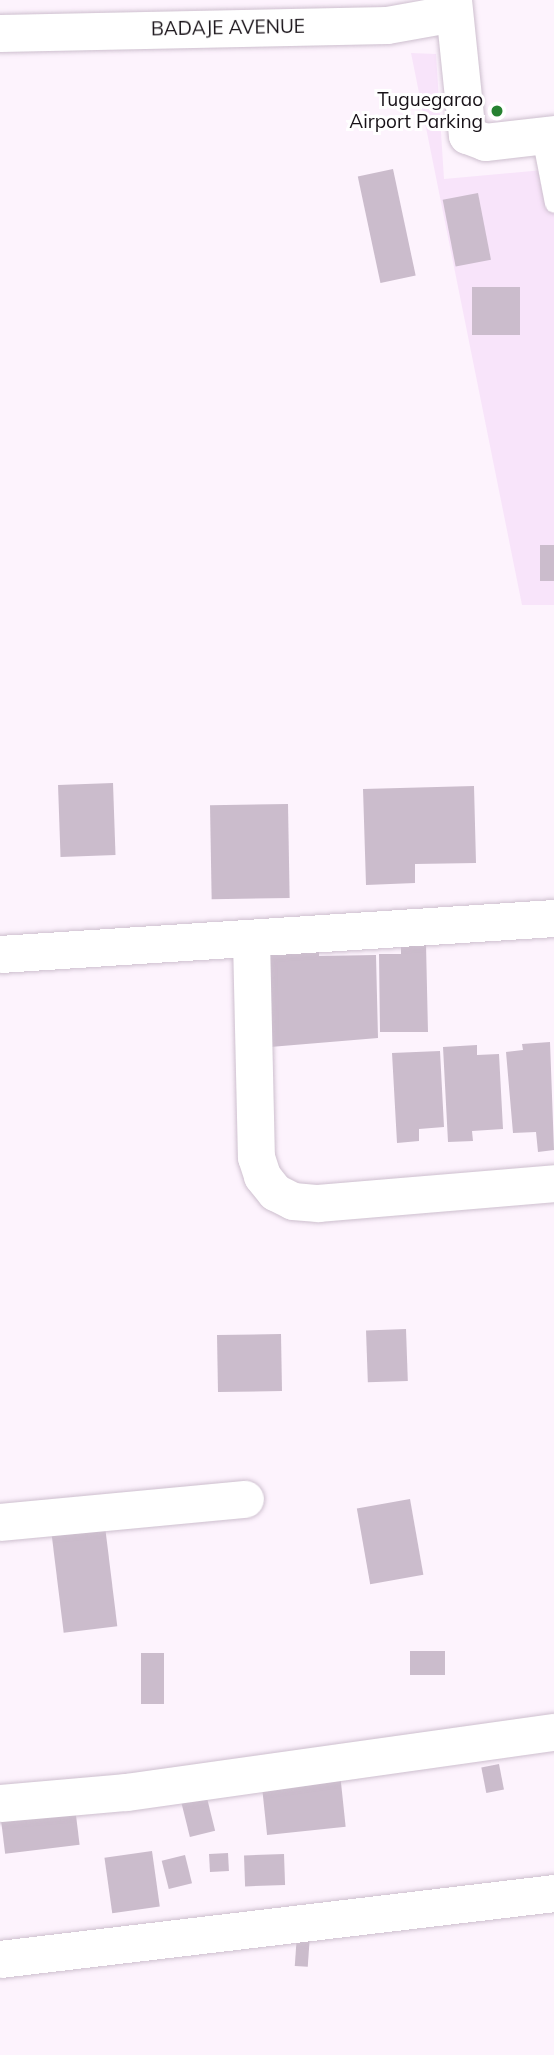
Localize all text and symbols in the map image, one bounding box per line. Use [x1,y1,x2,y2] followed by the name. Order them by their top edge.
[151,15,305,41] street label: BADAJE AVENUE
[349,89,483,133] place label: Tuguegarao Airport Parking
[489,103,505,119] marker: Tuguegarao Airport Parking

